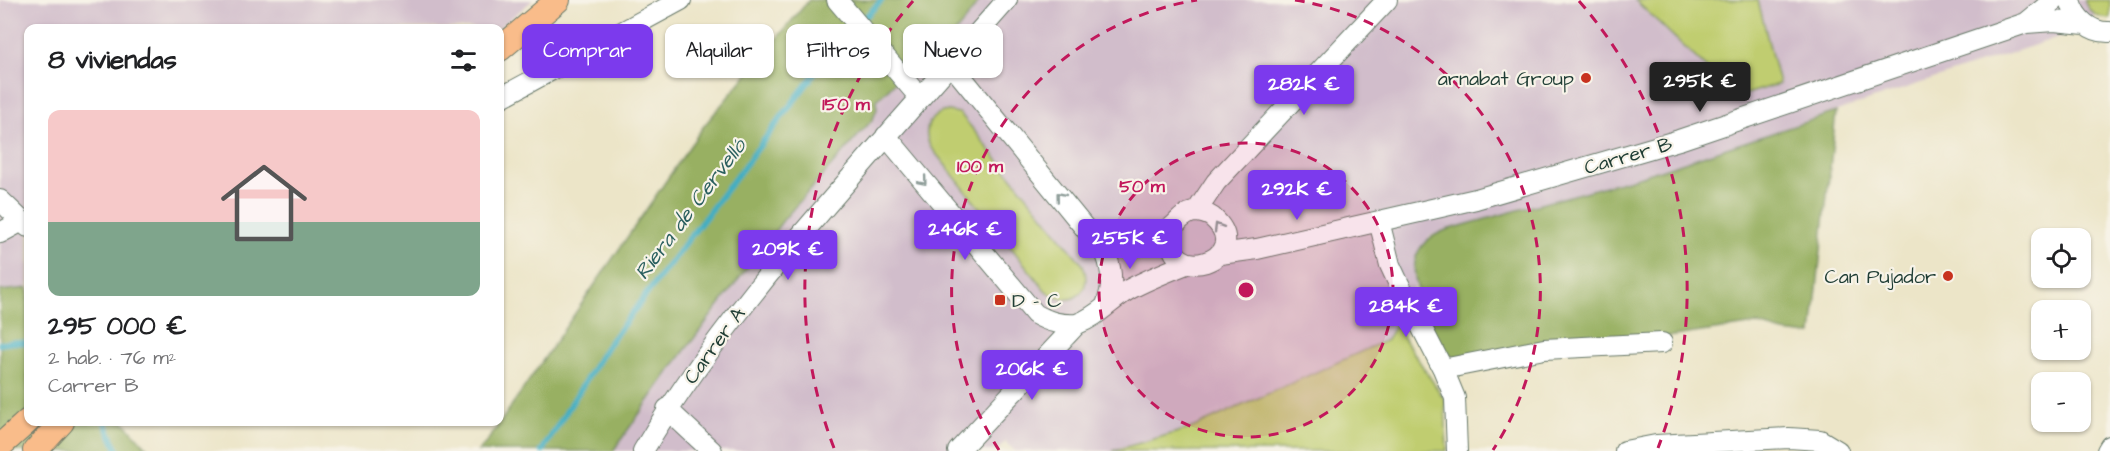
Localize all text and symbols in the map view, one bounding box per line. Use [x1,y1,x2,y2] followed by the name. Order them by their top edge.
[522,24,653,78] chip: Comprar
[665,24,774,78] chip: Alquilar
[786,24,891,78] chip: Filtros
[903,24,1003,78] chip: Nuevo
[48,42,177,78] text: 8 viviendas
[447,44,480,77] icon: filters
[1651,62,1749,113] pin: 295K €
[1255,65,1353,116] pin: 282K €
[1438,65,1574,93] place label: arnabat Group
[1663,67,1737,95] text: 295K €
[1268,70,1340,98] text: 282K €
[1579,71,1593,85] marker: arnabat Group
[822,92,871,117] text: 150 m
[1581,130,1676,182] street label: Carrer B
[628,131,754,286] water label: Riera de Cervelló
[210,149,318,257] icon: home
[957,154,1004,179] text: 100 m
[1248,170,1346,221] pin: 292K €
[916,174,927,185] one-way arrow
[1119,174,1166,199] text: 50 m
[1262,175,1332,203] text: 292K €
[1056,192,1067,203] one-way arrow
[916,210,1014,261] pin: 246K €
[928,215,1002,243] text: 246K €
[1081,219,1179,270] pin: 255K €
[1214,223,1226,233] one-way arrow
[1092,224,1168,252] text: 255K €
[2031,228,2091,432] map controls
[2031,228,2091,288] button: locate
[739,230,837,281] pin: 209K €
[752,235,824,263] text: 209K €
[1824,263,1936,291] place label: Can Pujador
[1941,269,1955,283] marker: Can Pujador
[1236,280,1256,300] centre of rings
[1012,287,1061,315] place label: D - C
[1357,287,1455,338] pin: 284K €
[1369,292,1443,320] text: 284K €
[993,293,1007,307] marker: D - C
[2031,300,2091,360] button: +
[677,301,752,390] street label: Carrer A
[48,308,187,344] text: 295 000 €
[48,344,176,372] text: 2 hab. · 76 m²
[983,350,1081,401] pin: 206K €
[996,355,1068,383] text: 206K €
[48,372,139,400] text: Carrer B
[2031,372,2091,432] button: −

